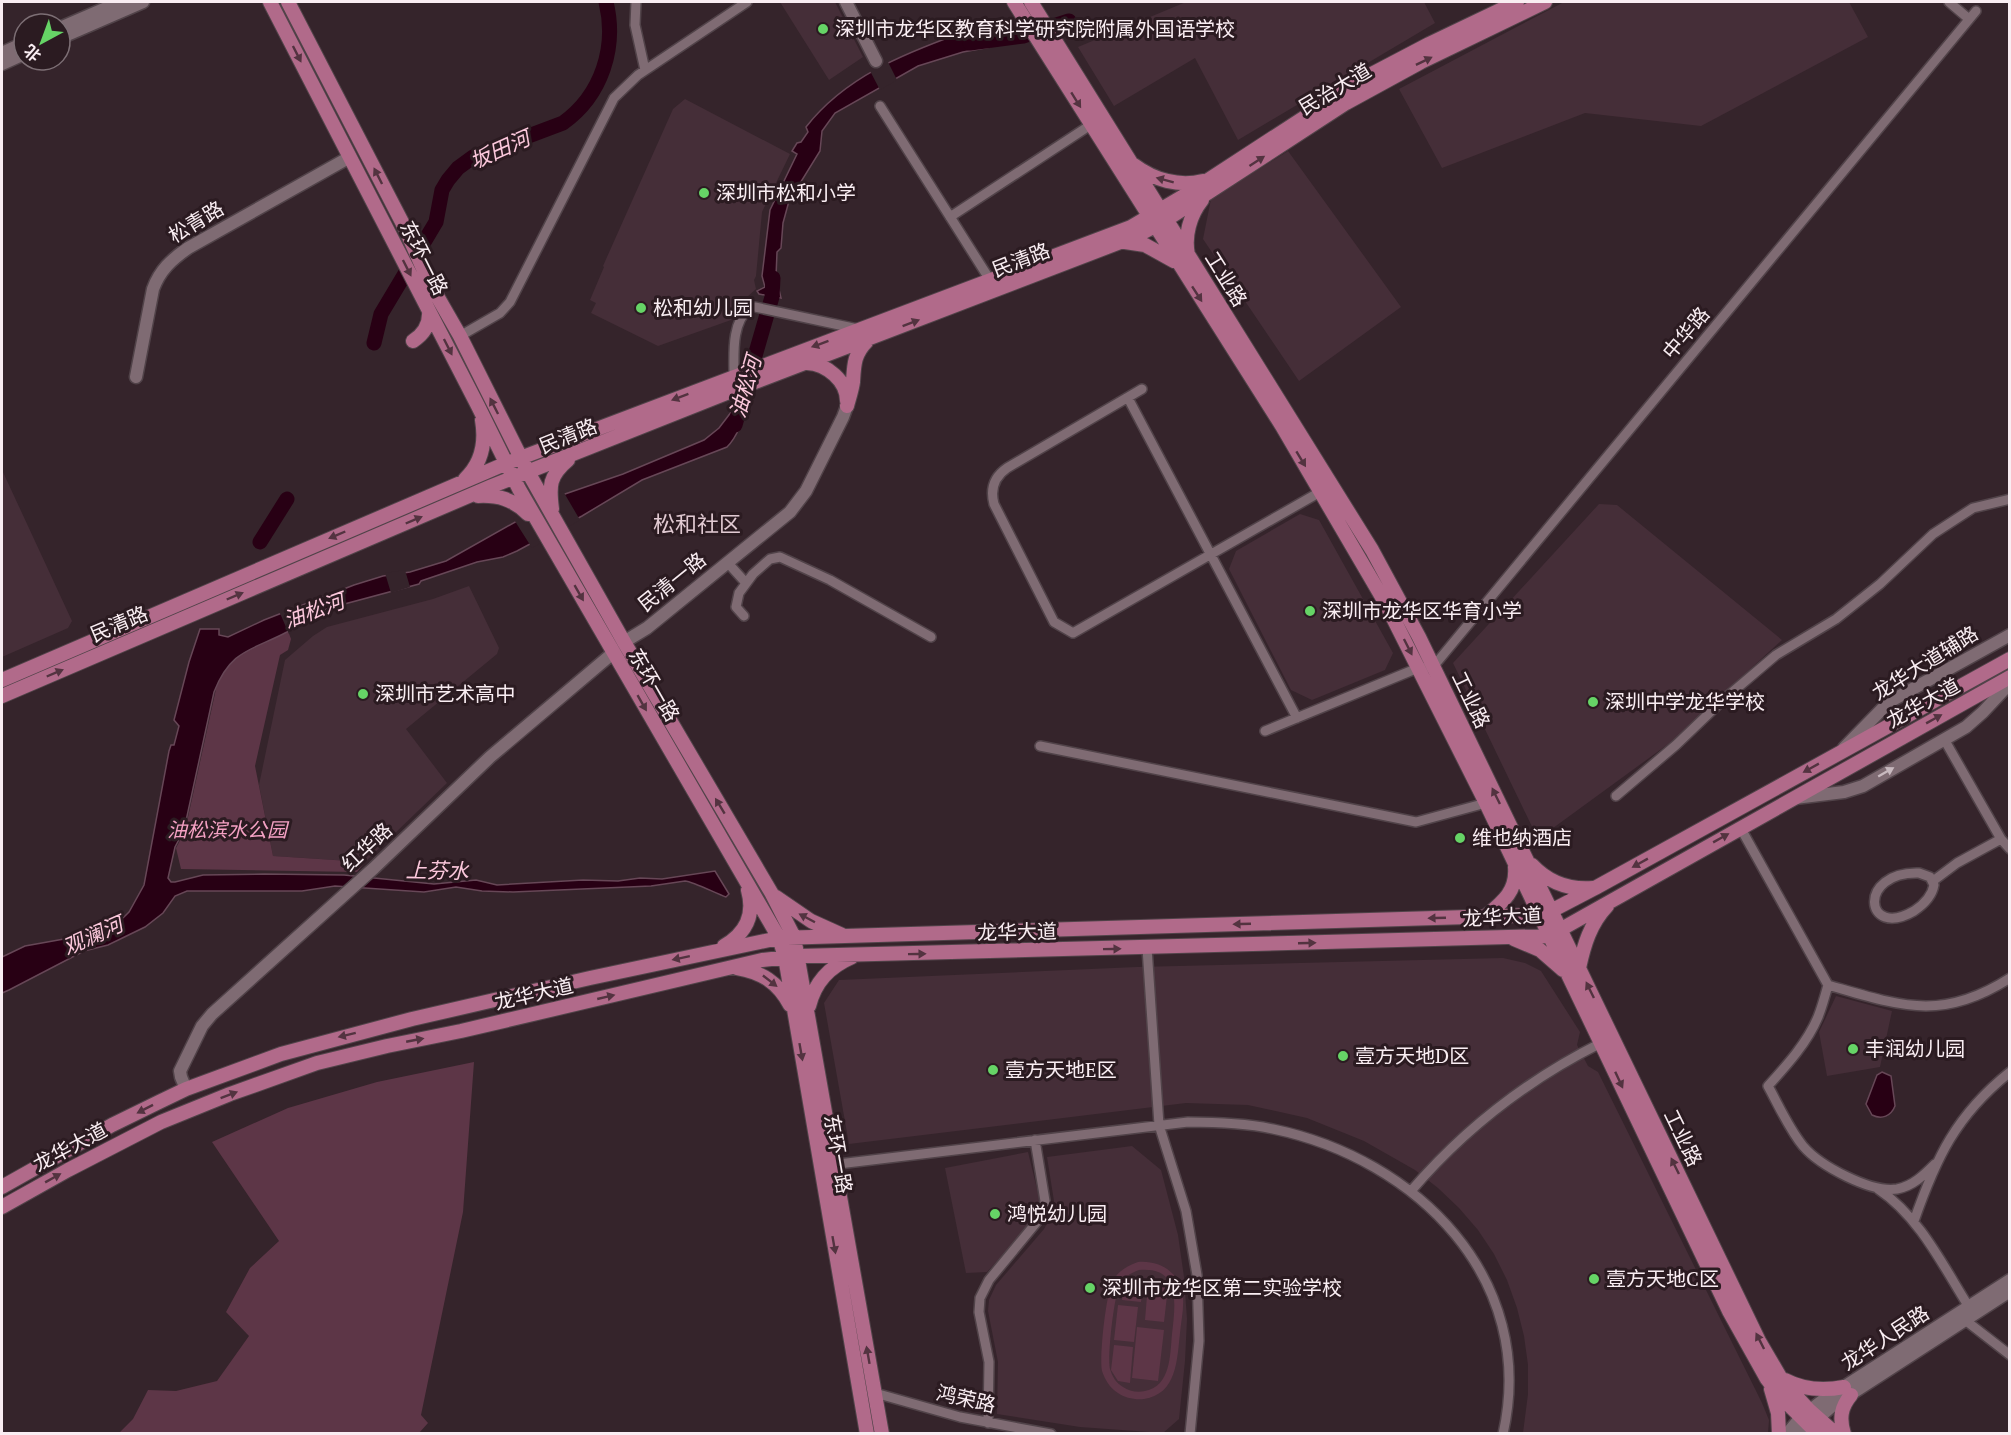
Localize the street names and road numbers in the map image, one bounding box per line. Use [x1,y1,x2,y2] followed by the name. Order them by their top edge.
[1294,56,1376,121] street label: 民治大道
[163,195,228,249] street label: 松青路
[394,216,455,300] street label: 东环一路
[988,236,1054,283] street label: 民清路
[1199,246,1254,311] street label: 工业路
[1656,301,1715,364] street label: 中华路
[535,412,601,459] street label: 民清路
[632,546,711,617] street label: 民清一路
[86,599,152,648] street label: 民清路
[1868,621,1982,705] street label: 龙华大道辅路
[623,643,686,726] street label: 东环一路
[1446,667,1497,733] street label: 工业路
[1882,673,1964,733] street label: 龙华大道
[336,816,398,877] street label: 红华路
[1461,901,1543,932] street label: 龙华大道
[977,917,1057,946] street label: 龙华大道
[492,971,576,1016] street label: 龙华大道
[1658,1105,1709,1171] street label: 工业路
[818,1112,859,1196] street label: 东环一路
[28,1116,111,1177] street label: 龙华大道
[1835,1299,1934,1376] street label: 龙华人民路
[934,1379,998,1418] street label: 鸿荣路

